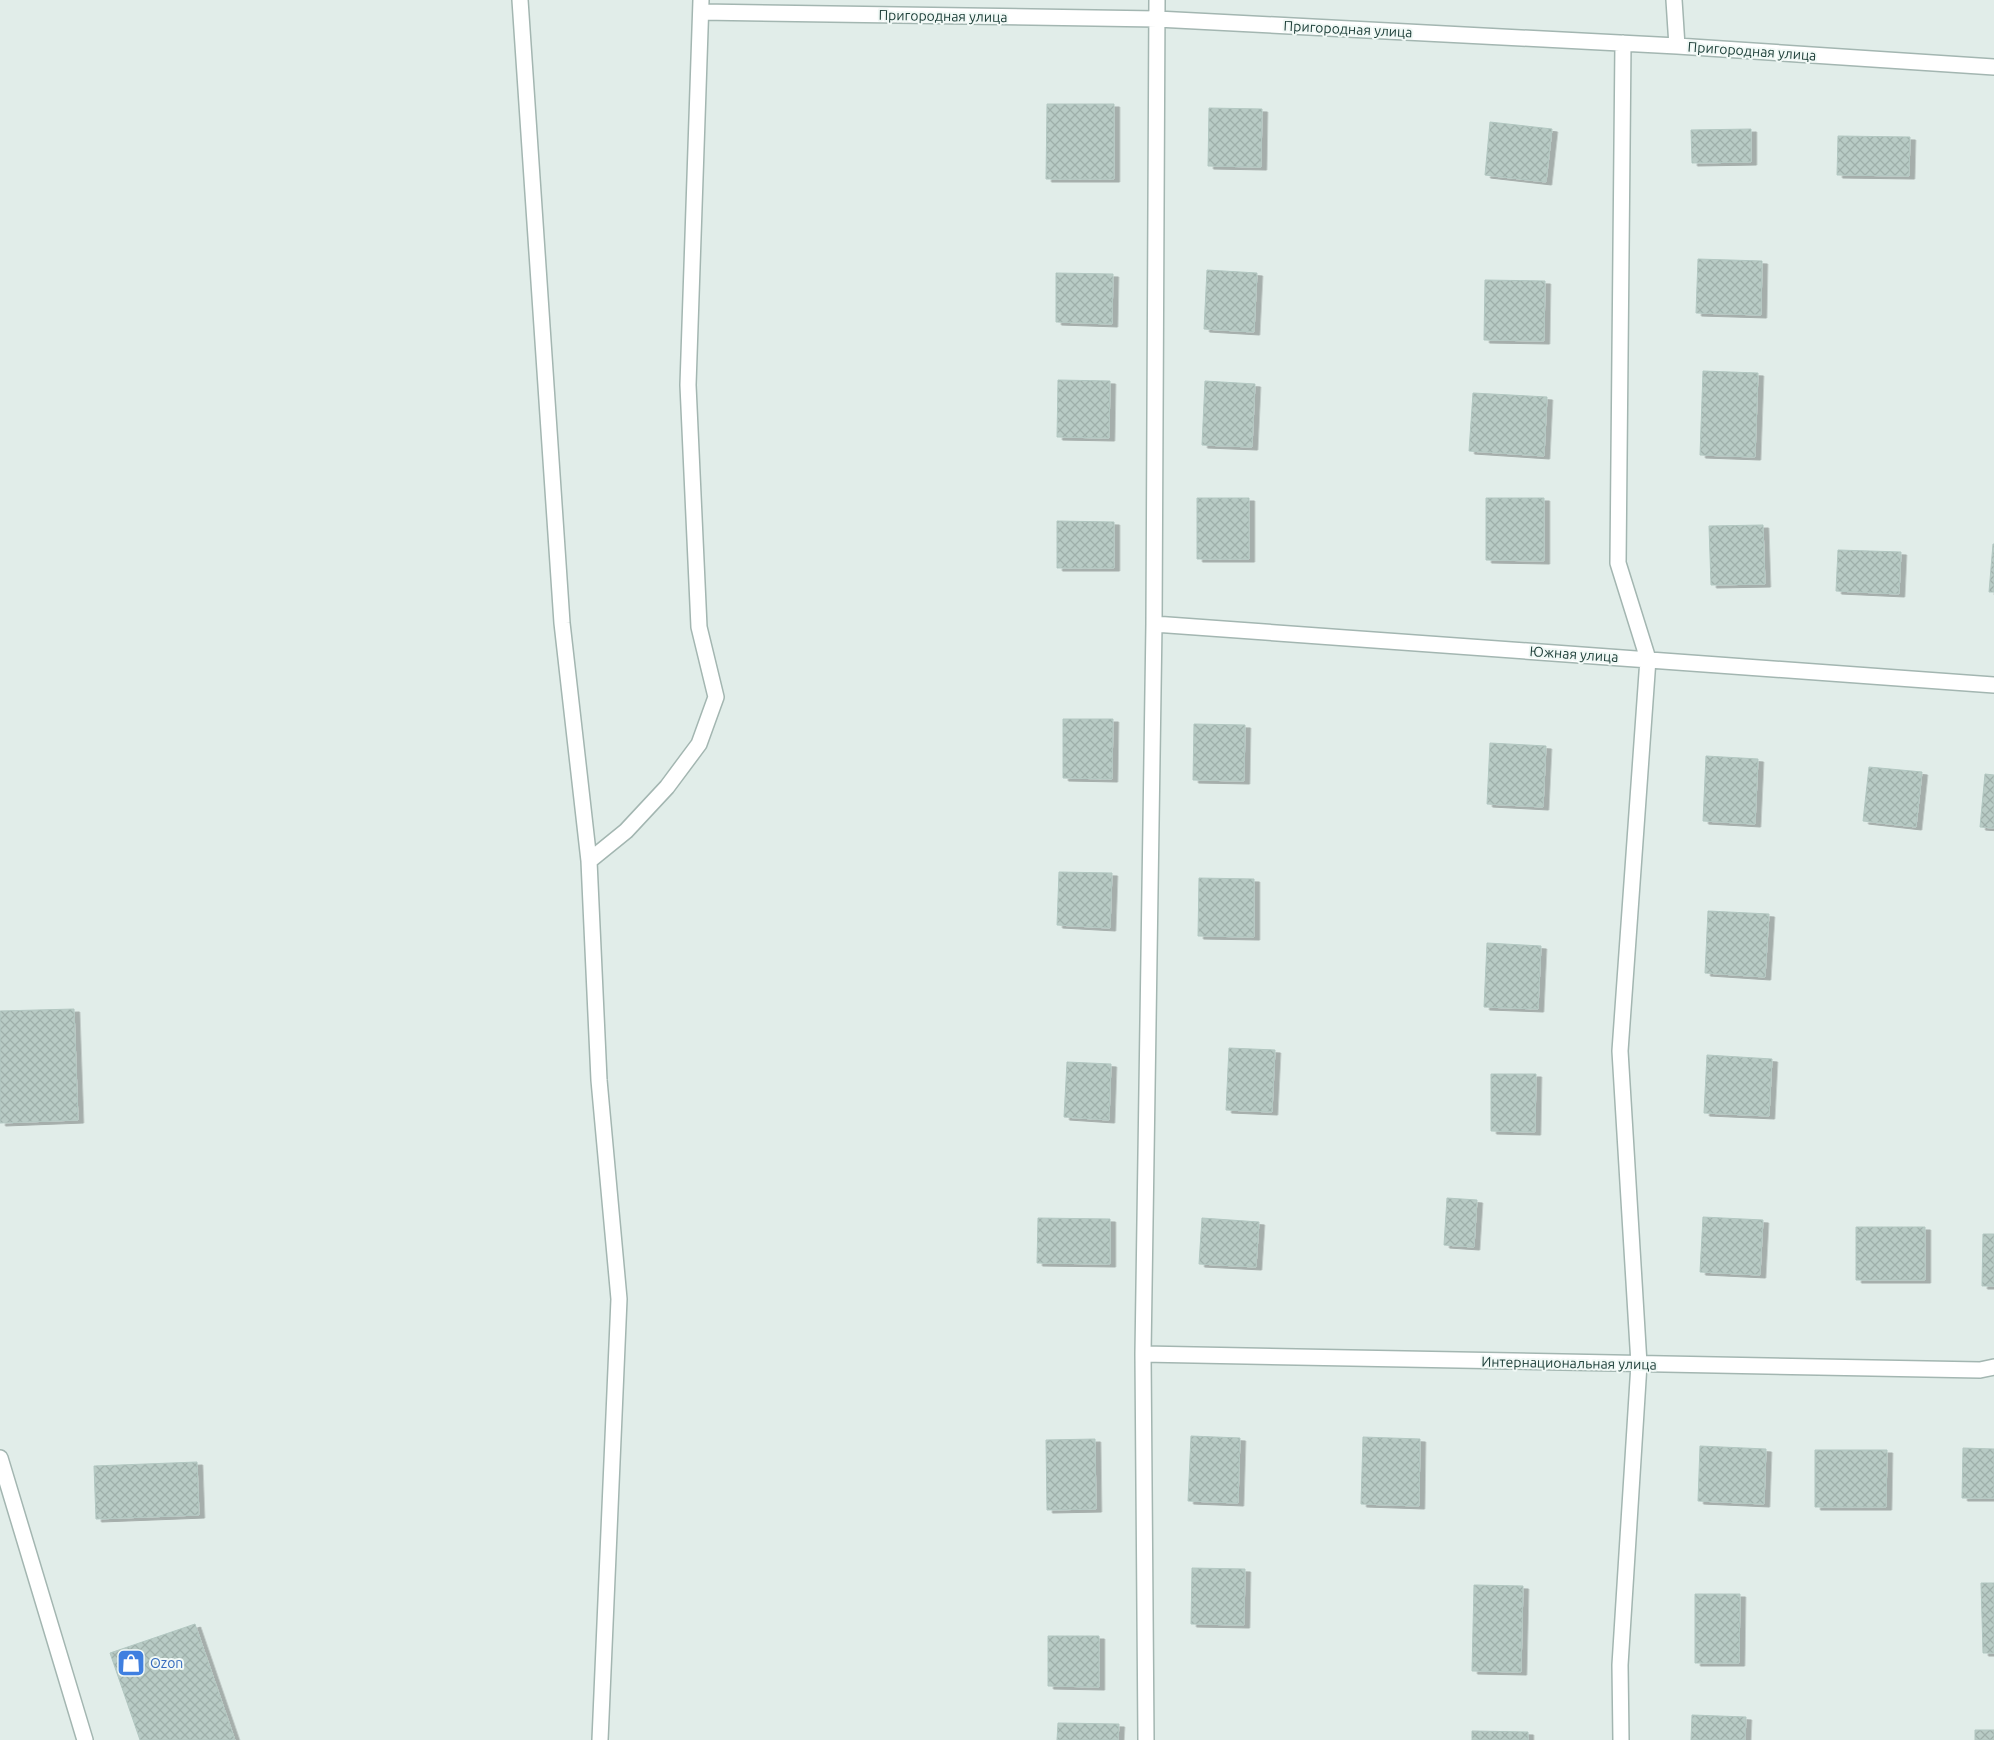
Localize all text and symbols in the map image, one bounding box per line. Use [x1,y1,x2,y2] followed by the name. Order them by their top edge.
[878,7,1008,25] street label: Пригородная улица
[1283,18,1413,40] street label: Пригородная улица
[1687,39,1817,63] street label: Пригородная улица
[1529,643,1619,665] street label: Южная улица
[1481,1353,1657,1373] street label: Интернациональная улица
[116,1648,146,1678] shop icon: Ozon
[150,1655,183,1671] place label: Ozon

